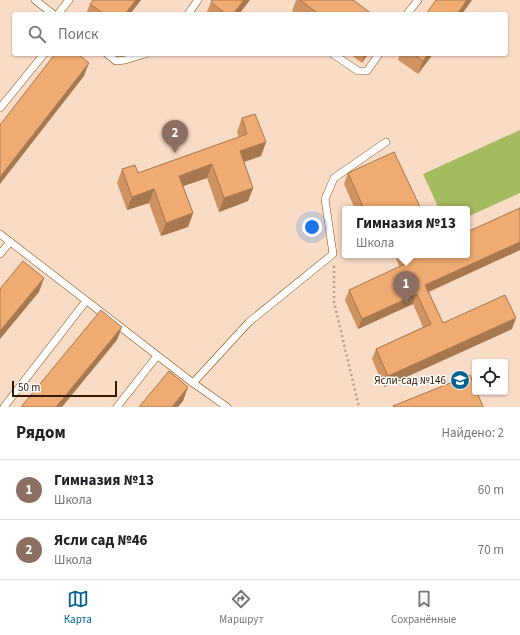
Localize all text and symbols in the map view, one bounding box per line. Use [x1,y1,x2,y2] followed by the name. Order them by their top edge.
[12,12,508,56] search box
[26,23,48,45] icon: search
[58,24,99,45] text: Поиск
[162,120,188,153] pin: 2
[342,206,470,258] popup
[356,213,456,234] text: Гимназия №13
[302,217,322,237] your location
[356,234,394,252] text: Школа
[393,271,419,304] pin: 1
[472,359,508,395] map controls
[472,359,508,395] button: locate
[449,369,471,391] school or university icon: Ясли-сад №146
[374,373,447,388] place label: Ясли-сад №146
[12,379,117,398] scale bar
[18,380,40,395] text: 50 m
[16,421,66,445] text: Рядом
[442,424,504,442] text: Найдено: 2
[54,470,154,491] text: Гимназия №13
[26,481,32,499] text: 1
[478,481,504,499] text: 60 m
[54,491,92,509] text: Школа
[54,530,148,551] text: Ясли сад №46
[26,541,32,559] text: 2
[478,541,504,559] text: 70 m
[54,551,92,569] text: Школа
[64,588,92,627] tab: Карта
[219,588,264,627] tab: Маршрут
[391,588,456,627] tab: Сохранённые

